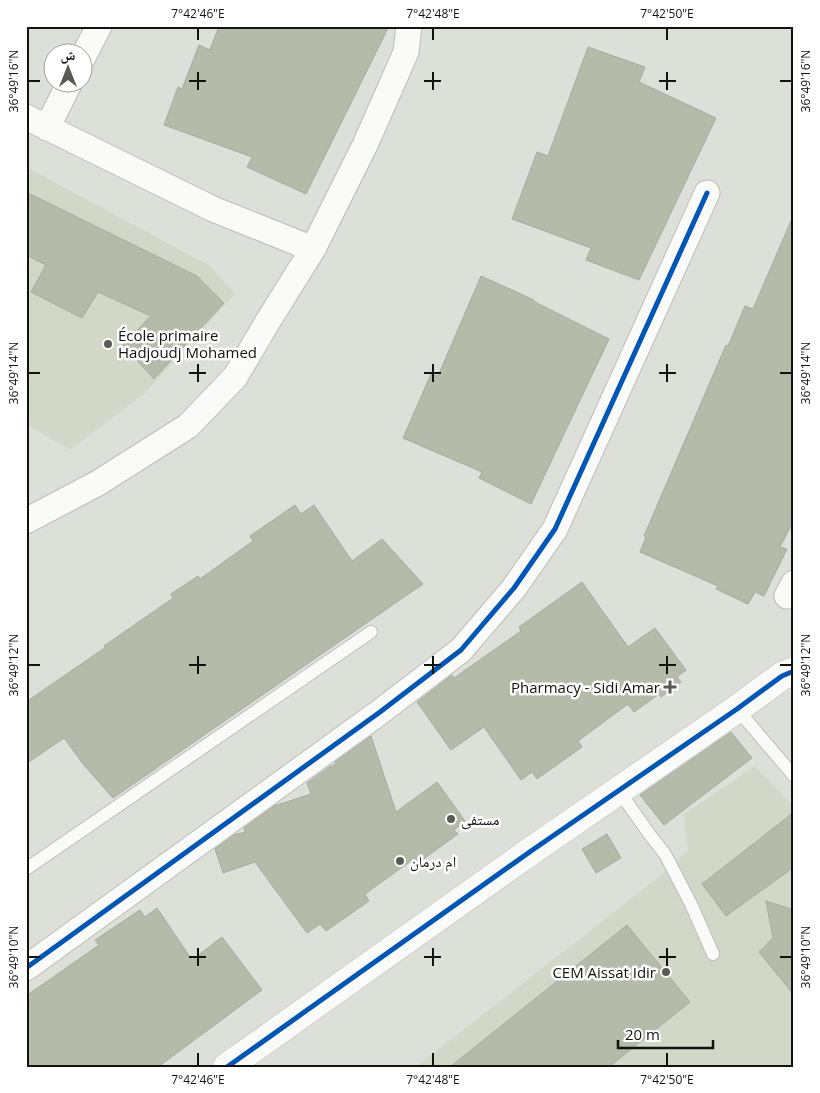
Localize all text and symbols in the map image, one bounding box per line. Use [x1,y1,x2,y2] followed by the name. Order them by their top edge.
[171,5,225,22] text: 7°42'46"E
[406,5,460,22] text: 7°42'48"E
[640,5,694,22] text: 7°42'50"E
[42,42,92,92] north arrow
[61,45,76,64] text: ش
[5,50,22,112] text: 36°49'16"N
[797,50,814,112] text: 36°49'16"N
[118,325,257,362] place label: École primaire Hadjoudj Mohamed
[102,338,114,350] marker: École primaire Hadjoudj Mohamed
[5,342,22,404] text: 36°49'14"N
[797,342,814,404] text: 36°49'14"N
[5,634,22,696] text: 36°49'12"N
[797,634,814,696] text: 36°49'12"N
[511,677,660,697] place label: Pharmacy - Sidi Amar
[664,681,676,693] marker: Pharmacy - Sidi Amar
[461,809,499,830] place label: مستفى
[445,813,457,825] marker: مستفى
[410,851,456,872] place label: ام درمان
[394,855,406,867] marker: ام درمان
[5,926,22,988] text: 36°49'10"N
[797,926,814,988] text: 36°49'10"N
[552,962,656,982] place label: CEM Aissat Idir
[660,966,672,978] marker: CEM Aissat Idir
[618,1018,712,1050] scale bar
[625,1024,660,1044] text: 20 m
[171,1071,225,1088] text: 7°42'46"E
[406,1071,460,1088] text: 7°42'48"E
[640,1071,694,1088] text: 7°42'50"E

